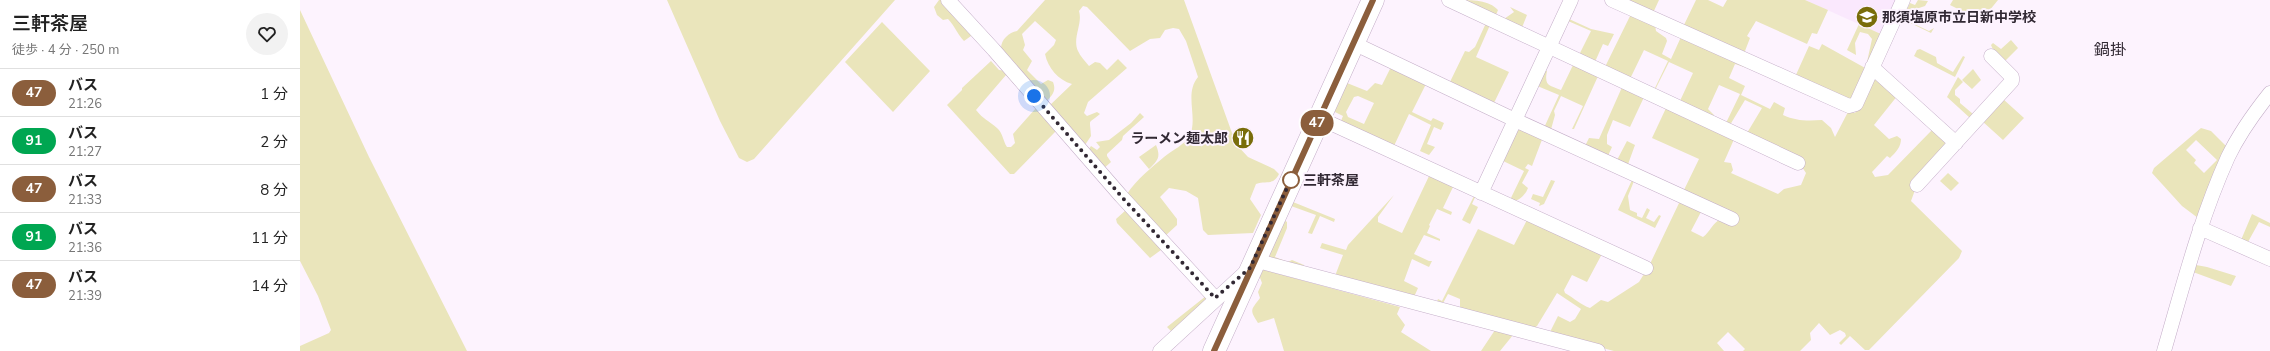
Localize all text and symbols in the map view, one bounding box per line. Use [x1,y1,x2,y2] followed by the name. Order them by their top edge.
[1854,4,1880,30] school or university icon: 那須塩原市立日新中学校
[1882,8,2036,27] place label: 那須塩原市立日新中学校
[12,11,88,37] text: 三軒茶屋
[246,13,288,55] button: heart
[2094,39,2126,61] district label: 鍋掛
[12,41,119,59] text: 徒歩 · 4 分 · 250 m
[68,75,98,95] text: バス
[26,83,42,102] text: 47
[260,84,288,104] text: 1 分
[1024,86,1044,106] your location
[68,95,102,113] text: 21:26
[1299,110,1335,136] line badge: 47
[1309,113,1325,132] text: 47
[68,123,98,143] text: バス
[1230,125,1256,151] restaurant icon: ラーメン麺太郎
[1131,129,1228,148] place label: ラーメン麺太郎
[26,131,42,150] text: 91
[260,132,288,152] text: 2 分
[68,143,102,161] text: 21:27
[68,171,98,191] text: バス
[1282,171,1300,189] marker: 三軒茶屋
[1303,171,1359,190] place label: 三軒茶屋
[26,179,42,198] text: 47
[260,180,288,200] text: 8 分
[68,191,102,209] text: 21:33
[68,219,98,239] text: バス
[26,227,42,246] text: 91
[251,228,288,248] text: 11 分
[68,239,102,257] text: 21:36
[68,267,98,287] text: バス
[26,275,42,294] text: 47
[251,276,288,296] text: 14 分
[68,287,102,305] text: 21:39

